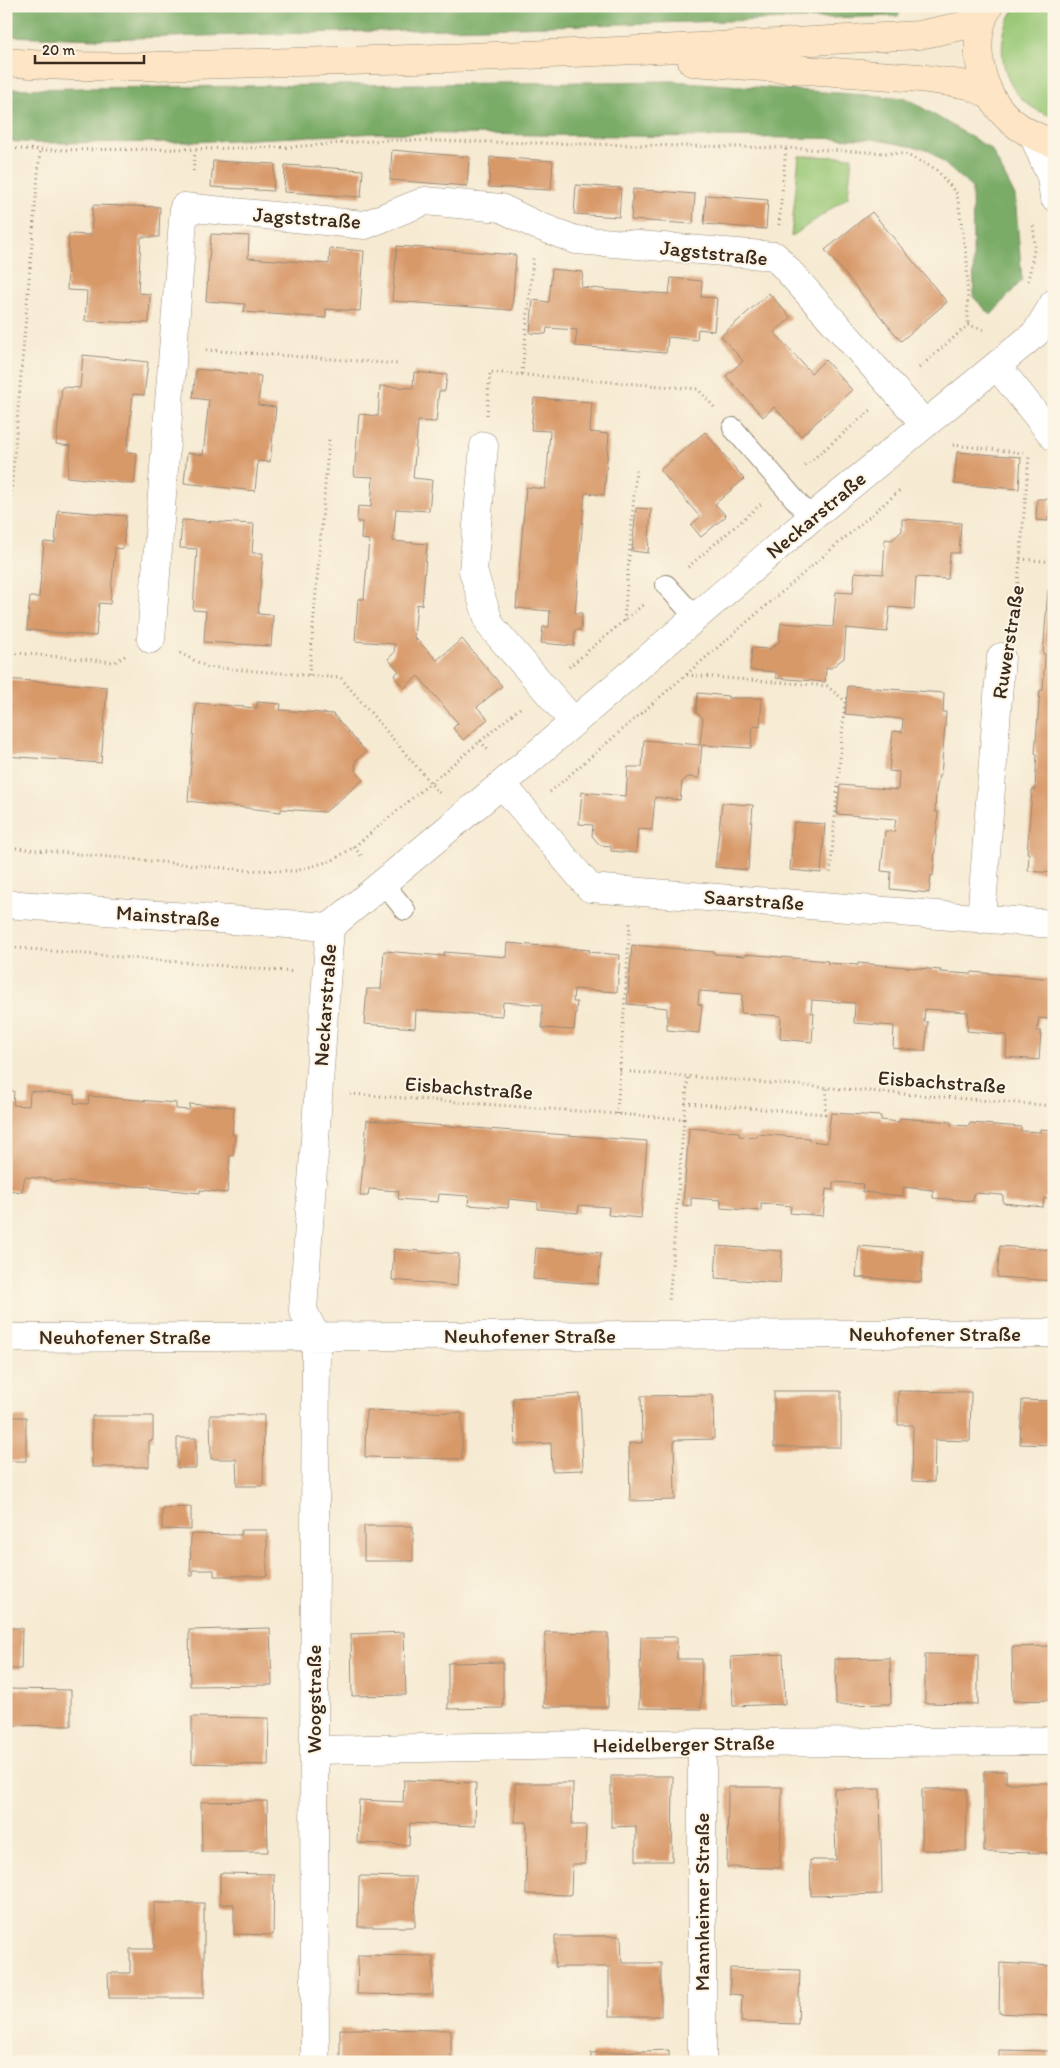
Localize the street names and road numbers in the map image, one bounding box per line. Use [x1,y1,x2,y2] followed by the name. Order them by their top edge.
[252,201,362,234] street label: Jagststraße
[659,234,769,271] street label: Jagststraße
[761,466,871,564] street label: Neckarstraße
[986,583,1029,701] street label: Ruwerstraße
[703,884,805,915] street label: Saarstraße
[115,899,221,932] street label: Mainstraße
[308,943,341,1067] street label: Neckarstraße
[877,1065,1007,1098] street label: Eisbachstraße
[404,1071,534,1104] street label: Eisbachstraße
[849,1321,1021,1346] street label: Neuhofener Straße
[444,1323,616,1348] street label: Neuhofener Straße
[39,1324,211,1349] street label: Neuhofener Straße
[301,1645,326,1753] street label: Woogstraße
[593,1729,775,1758] street label: Heidelberger Straße
[689,1813,714,1991] street label: Mannheimer Straße

